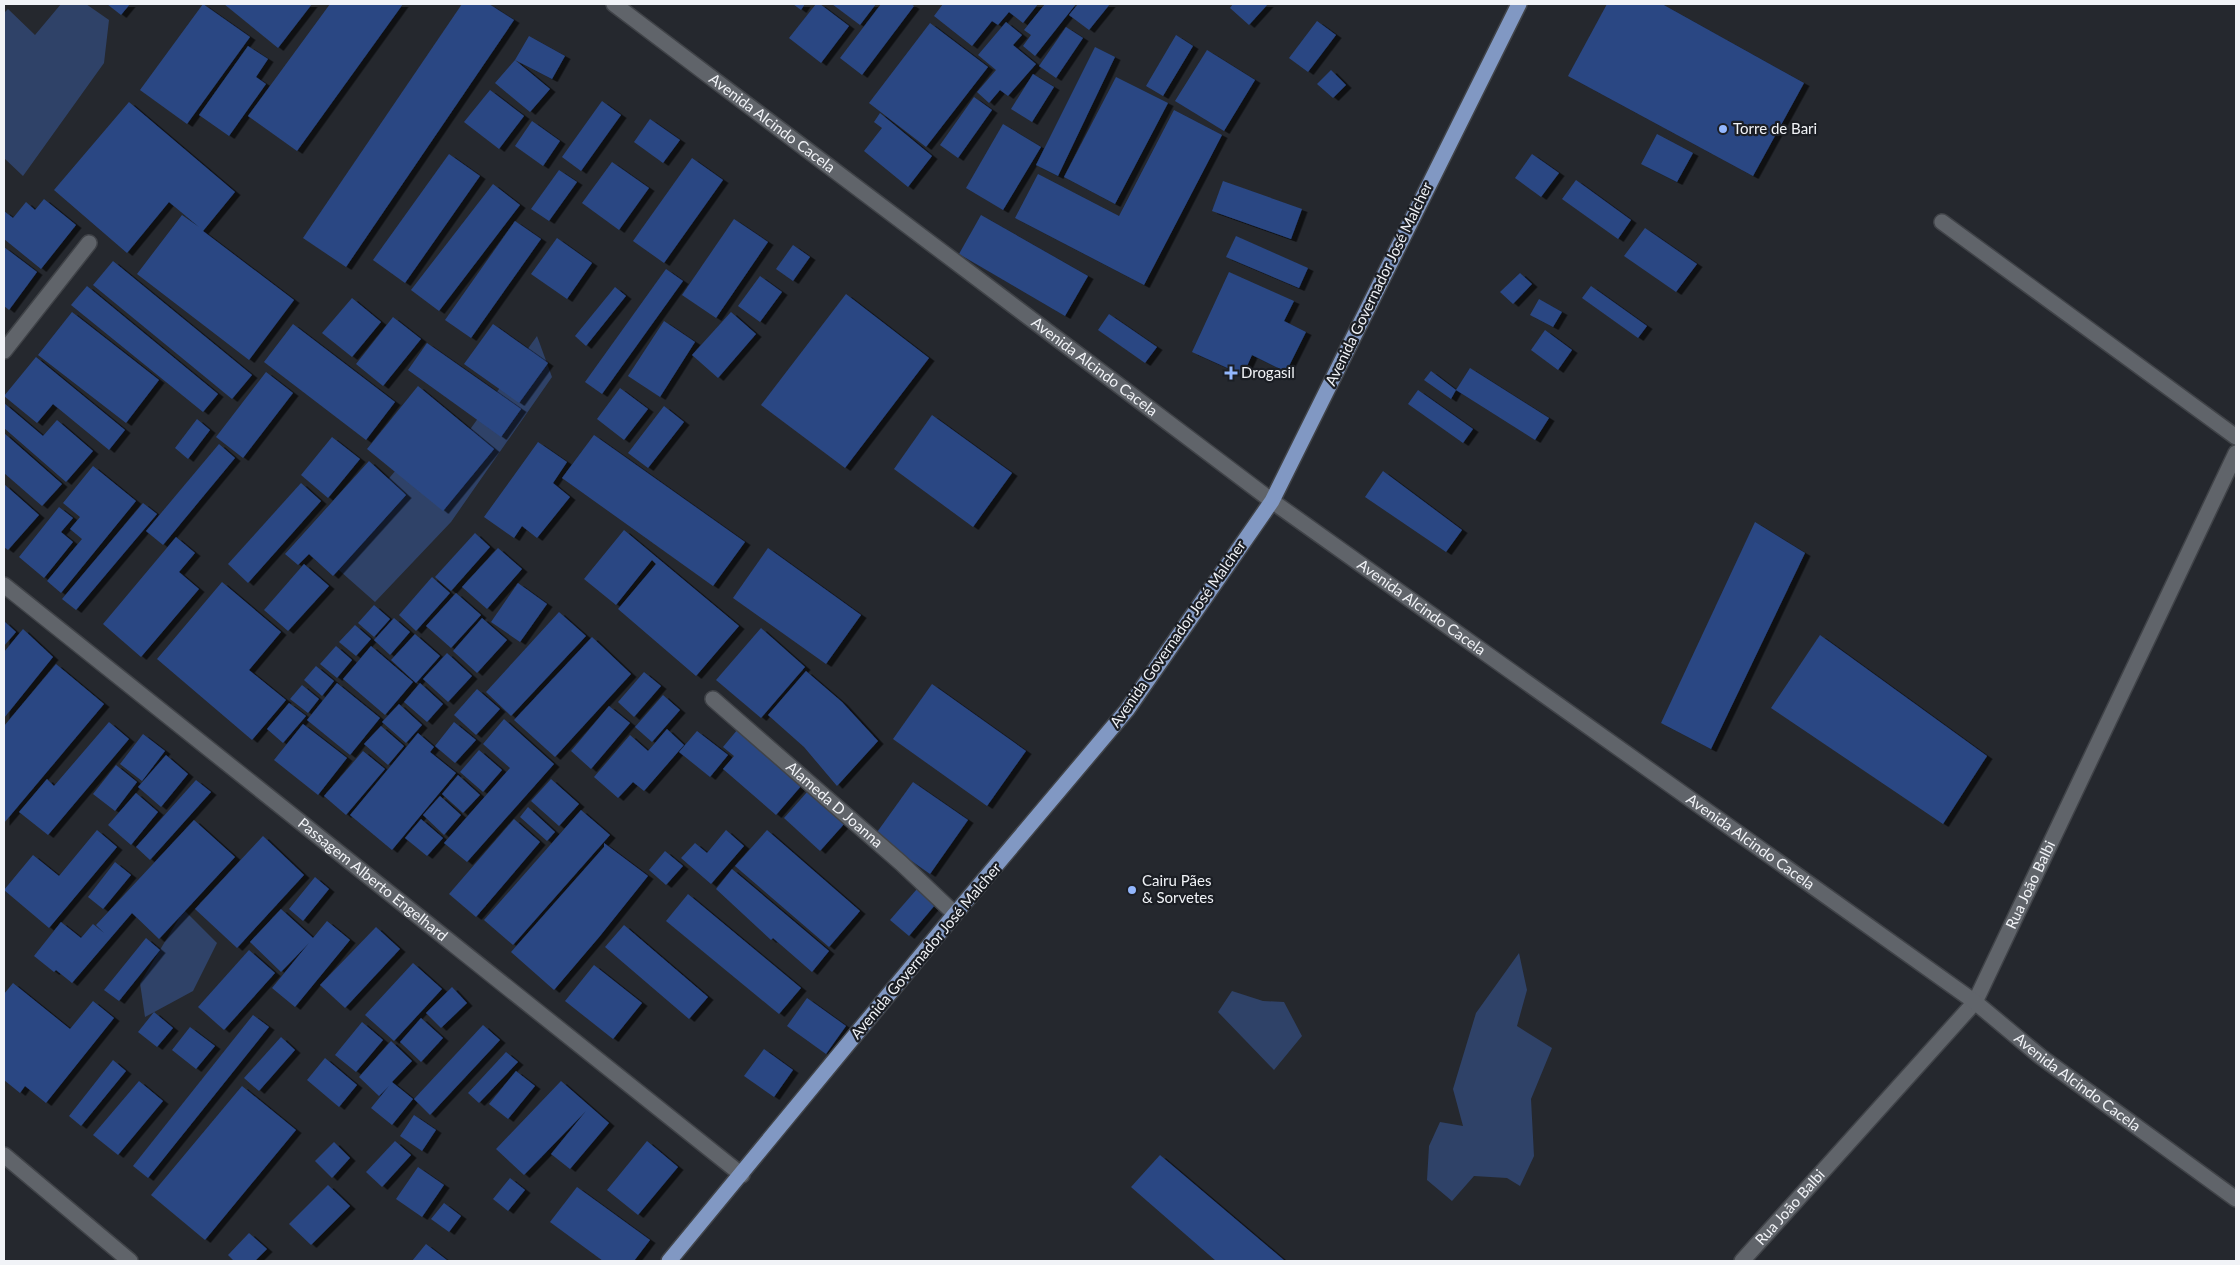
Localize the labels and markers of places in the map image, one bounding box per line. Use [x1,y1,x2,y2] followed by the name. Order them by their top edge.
[1733,119,1817,137] place label: Torre de Bari
[1717,123,1729,135] marker: Torre de Bari
[1241,363,1295,381] place label: Drogasil
[1225,367,1237,379] marker: Drogasil
[1142,871,1214,906] place label: Cairu Pães & Sorvetes
[1126,884,1138,896] marker: Cairu Pães & Sorvetes

